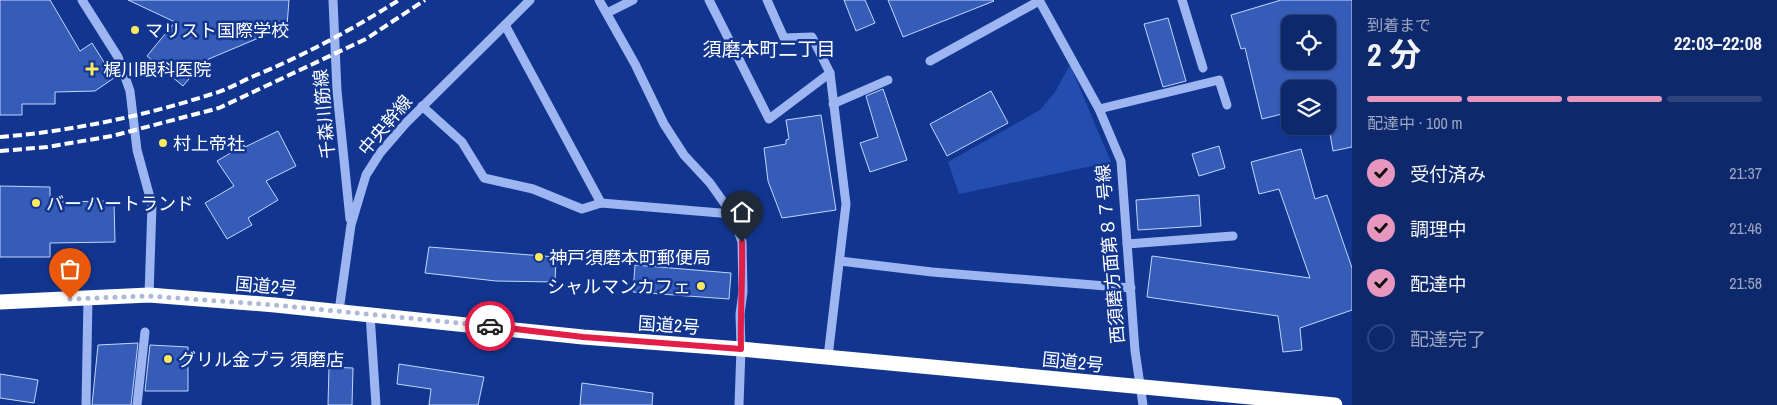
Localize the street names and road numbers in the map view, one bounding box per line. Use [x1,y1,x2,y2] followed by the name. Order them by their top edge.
[308,68,340,160] street label: 千森川筋線
[352,89,418,161] street label: 中央幹線
[1090,163,1130,345] street label: 西須磨方面第８７号線
[234,271,298,301] street label: 国道2号
[637,310,701,340] street label: 国道2号
[1041,346,1105,378] street label: 国道2号

